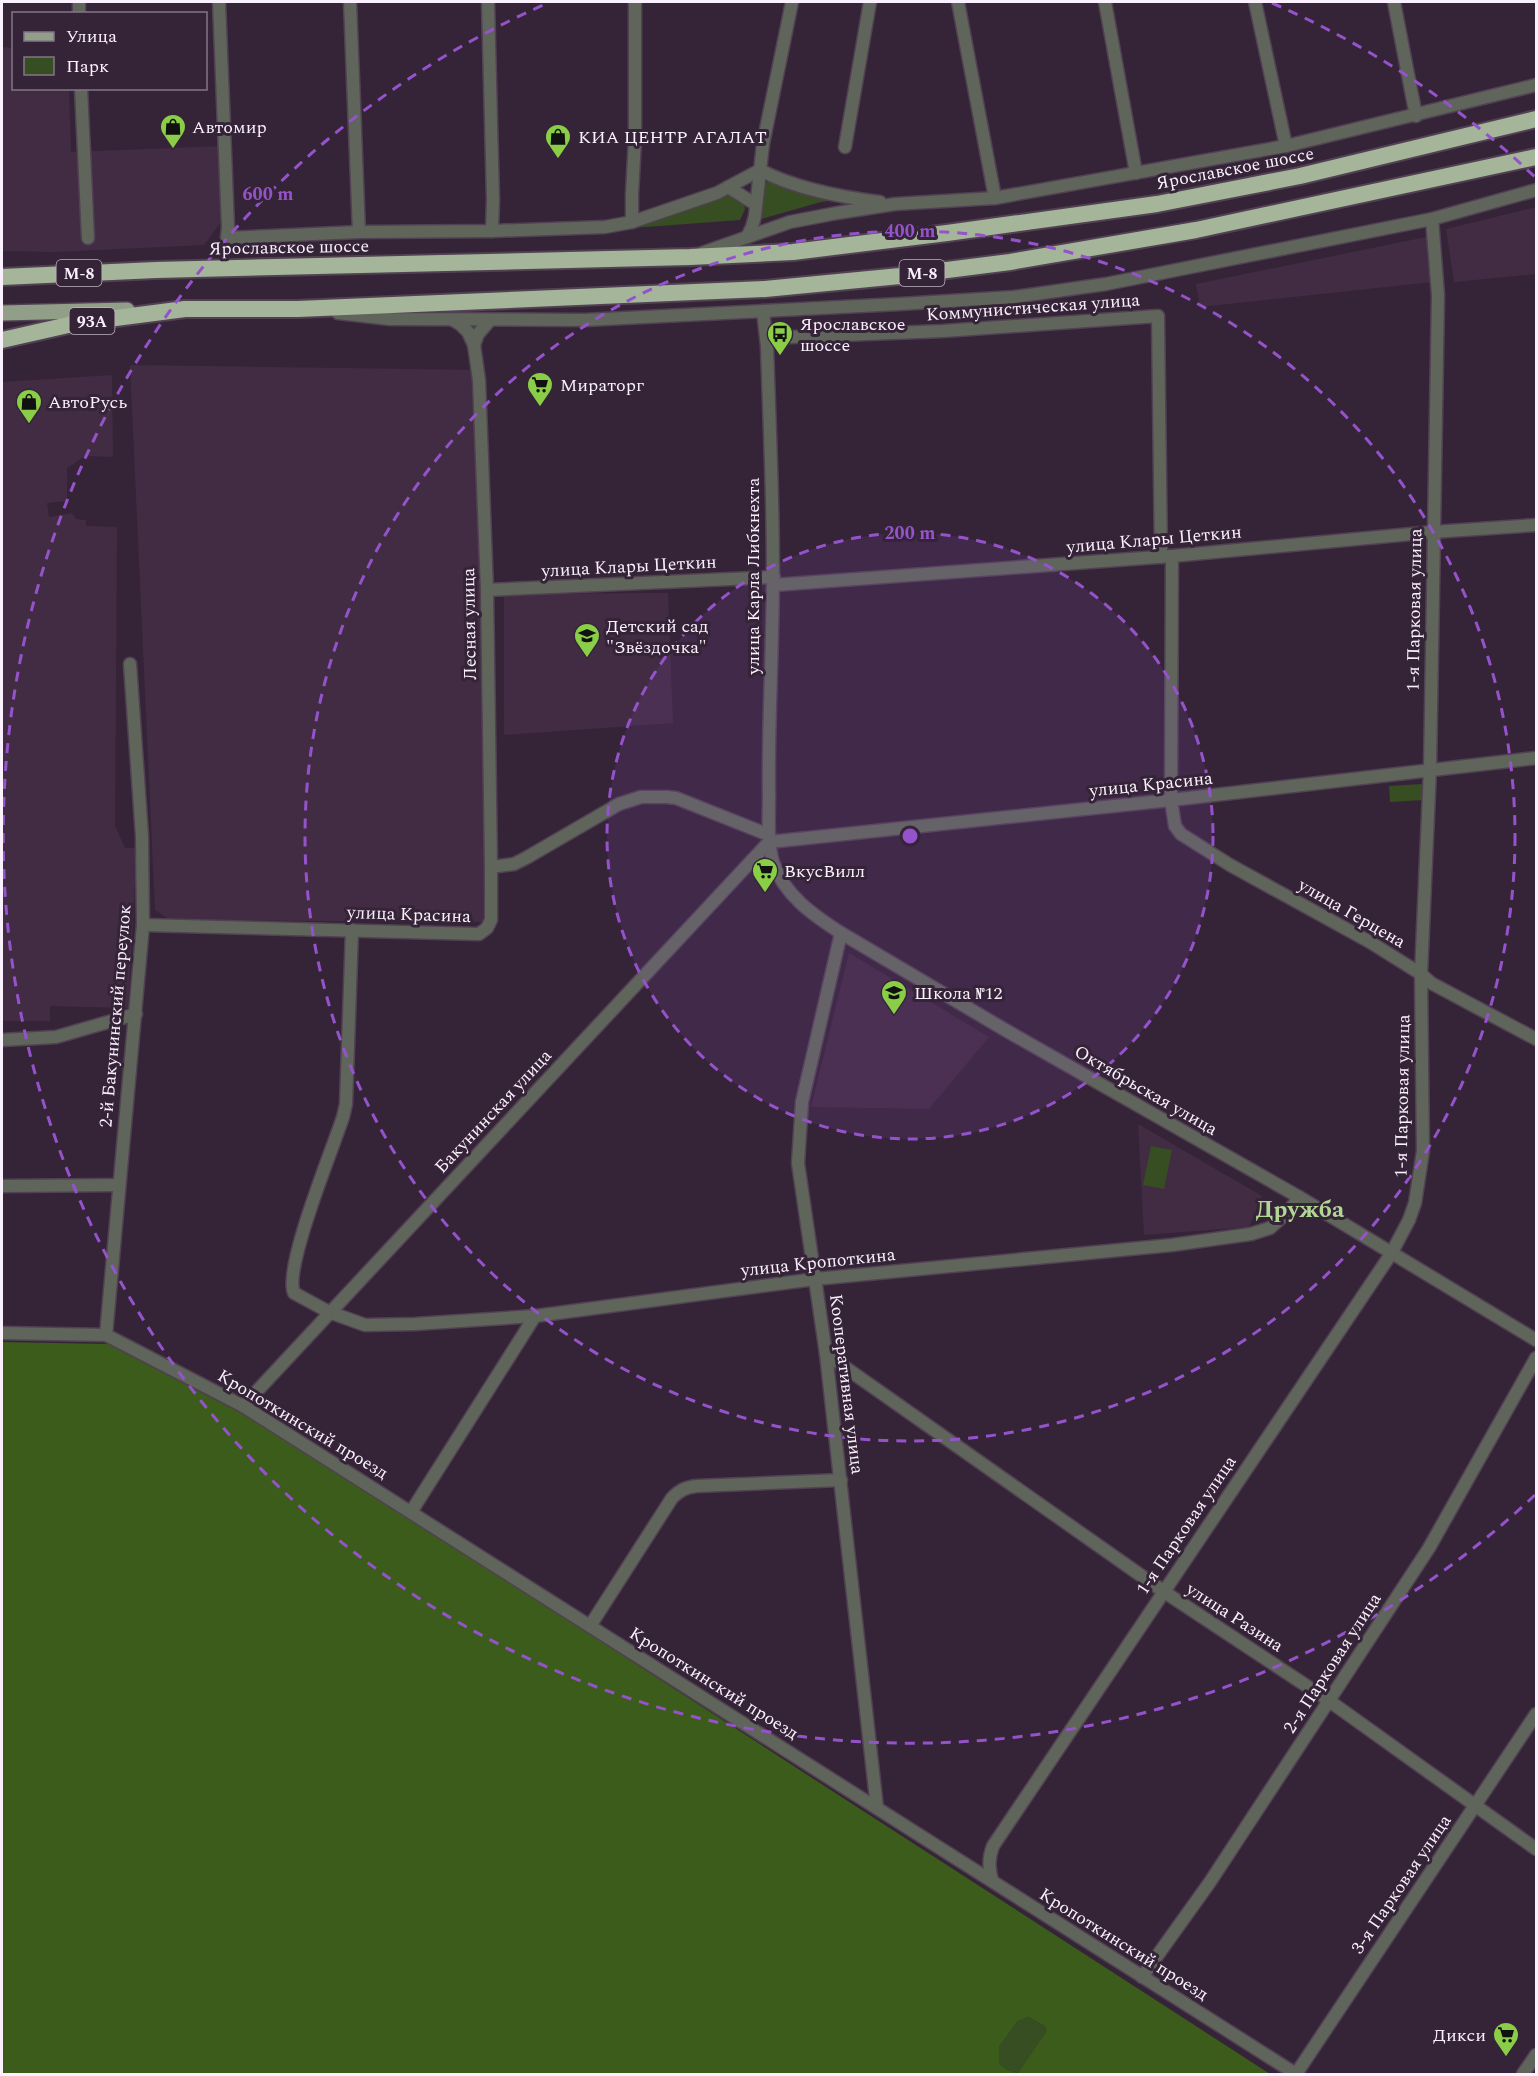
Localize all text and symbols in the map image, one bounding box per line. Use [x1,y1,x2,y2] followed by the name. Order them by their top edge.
[12,12,207,90] legend
[66,23,117,50] text: Улица
[66,53,109,80] text: Парк
[158,112,188,150] shop icon: Автомир
[192,114,267,141] place label: Автомир
[543,122,573,160] shop icon: КИА ЦЕНТР АГАЛАТ
[578,124,767,151] place label: КИА ЦЕНТР АГАЛАТ
[1154,140,1316,197] street label: Ярославское шоссе
[242,181,294,208] text: 600 m
[884,218,936,245] text: 400 m
[209,233,369,262] street label: Ярославское шоссе
[56,260,101,286] road number: М-8
[900,260,944,286] road number: М-8
[925,287,1141,328] street label: Коммунистическая улица
[70,308,115,334] road number: 93A
[800,311,906,359] place label: Ярославское шоссе
[765,319,795,357] bus stop icon: Ярославское шоссе
[525,370,555,408] supermarket icon: Мираторг
[560,372,644,399] place label: Мираторг
[14,387,44,425] shop icon: АвтоРусь
[48,389,127,416] place label: АвтоРусь
[740,477,767,675] street label: улица Карла Либкнехта
[1064,518,1243,561] street label: улица Клары Цеткин
[884,520,936,547] text: 200 m
[1400,528,1429,692] street label: 1-я Парковая улица
[540,548,717,585] street label: улица Клары Цеткин
[455,567,484,680] street label: Лесная улица
[606,613,709,661] place label: Детский сад "Звёздочка"
[572,621,602,659] school or university icon: Детский сад "Звёздочка"
[1087,765,1214,805] street label: улица Красина
[900,826,920,846] centre of rings
[750,856,780,894] supermarket icon: ВкусВилл
[784,858,865,885] place label: ВкусВилл
[1292,871,1411,955] street label: улица Герцена
[346,899,472,930] street label: улица Красина
[92,903,139,1129] street label: 2-й Бакунинский переулок
[879,978,909,1016] school or university icon: Школа №12
[914,980,1002,1007] place label: Школа №12
[1388,1014,1417,1178] street label: 1-я Парковая улица
[1069,1038,1223,1143] street label: Октябрьская улица
[428,1043,558,1180] street label: Бакунинская улица
[1256,1192,1345,1228] district label: Дружба
[738,1241,897,1284] street label: улица Кропоткина
[822,1292,871,1476] street label: Кооперативная улица
[212,1363,393,1486] street label: Кропоткинский проезд
[1130,1450,1243,1601] street label: 1-я Парковая улица
[1180,1575,1289,1659] street label: улица Разина
[1277,1587,1388,1739] street label: 2-я Парковая улица
[624,1620,804,1747] street label: Кропоткинский проезд
[1345,1809,1458,1960] street label: 3-я Парковая улица
[1034,1881,1214,2008] street label: Кропоткинский проезд
[1491,2020,1521,2058] supermarket icon: Дикси
[1433,2022,1486,2049] place label: Дикси

